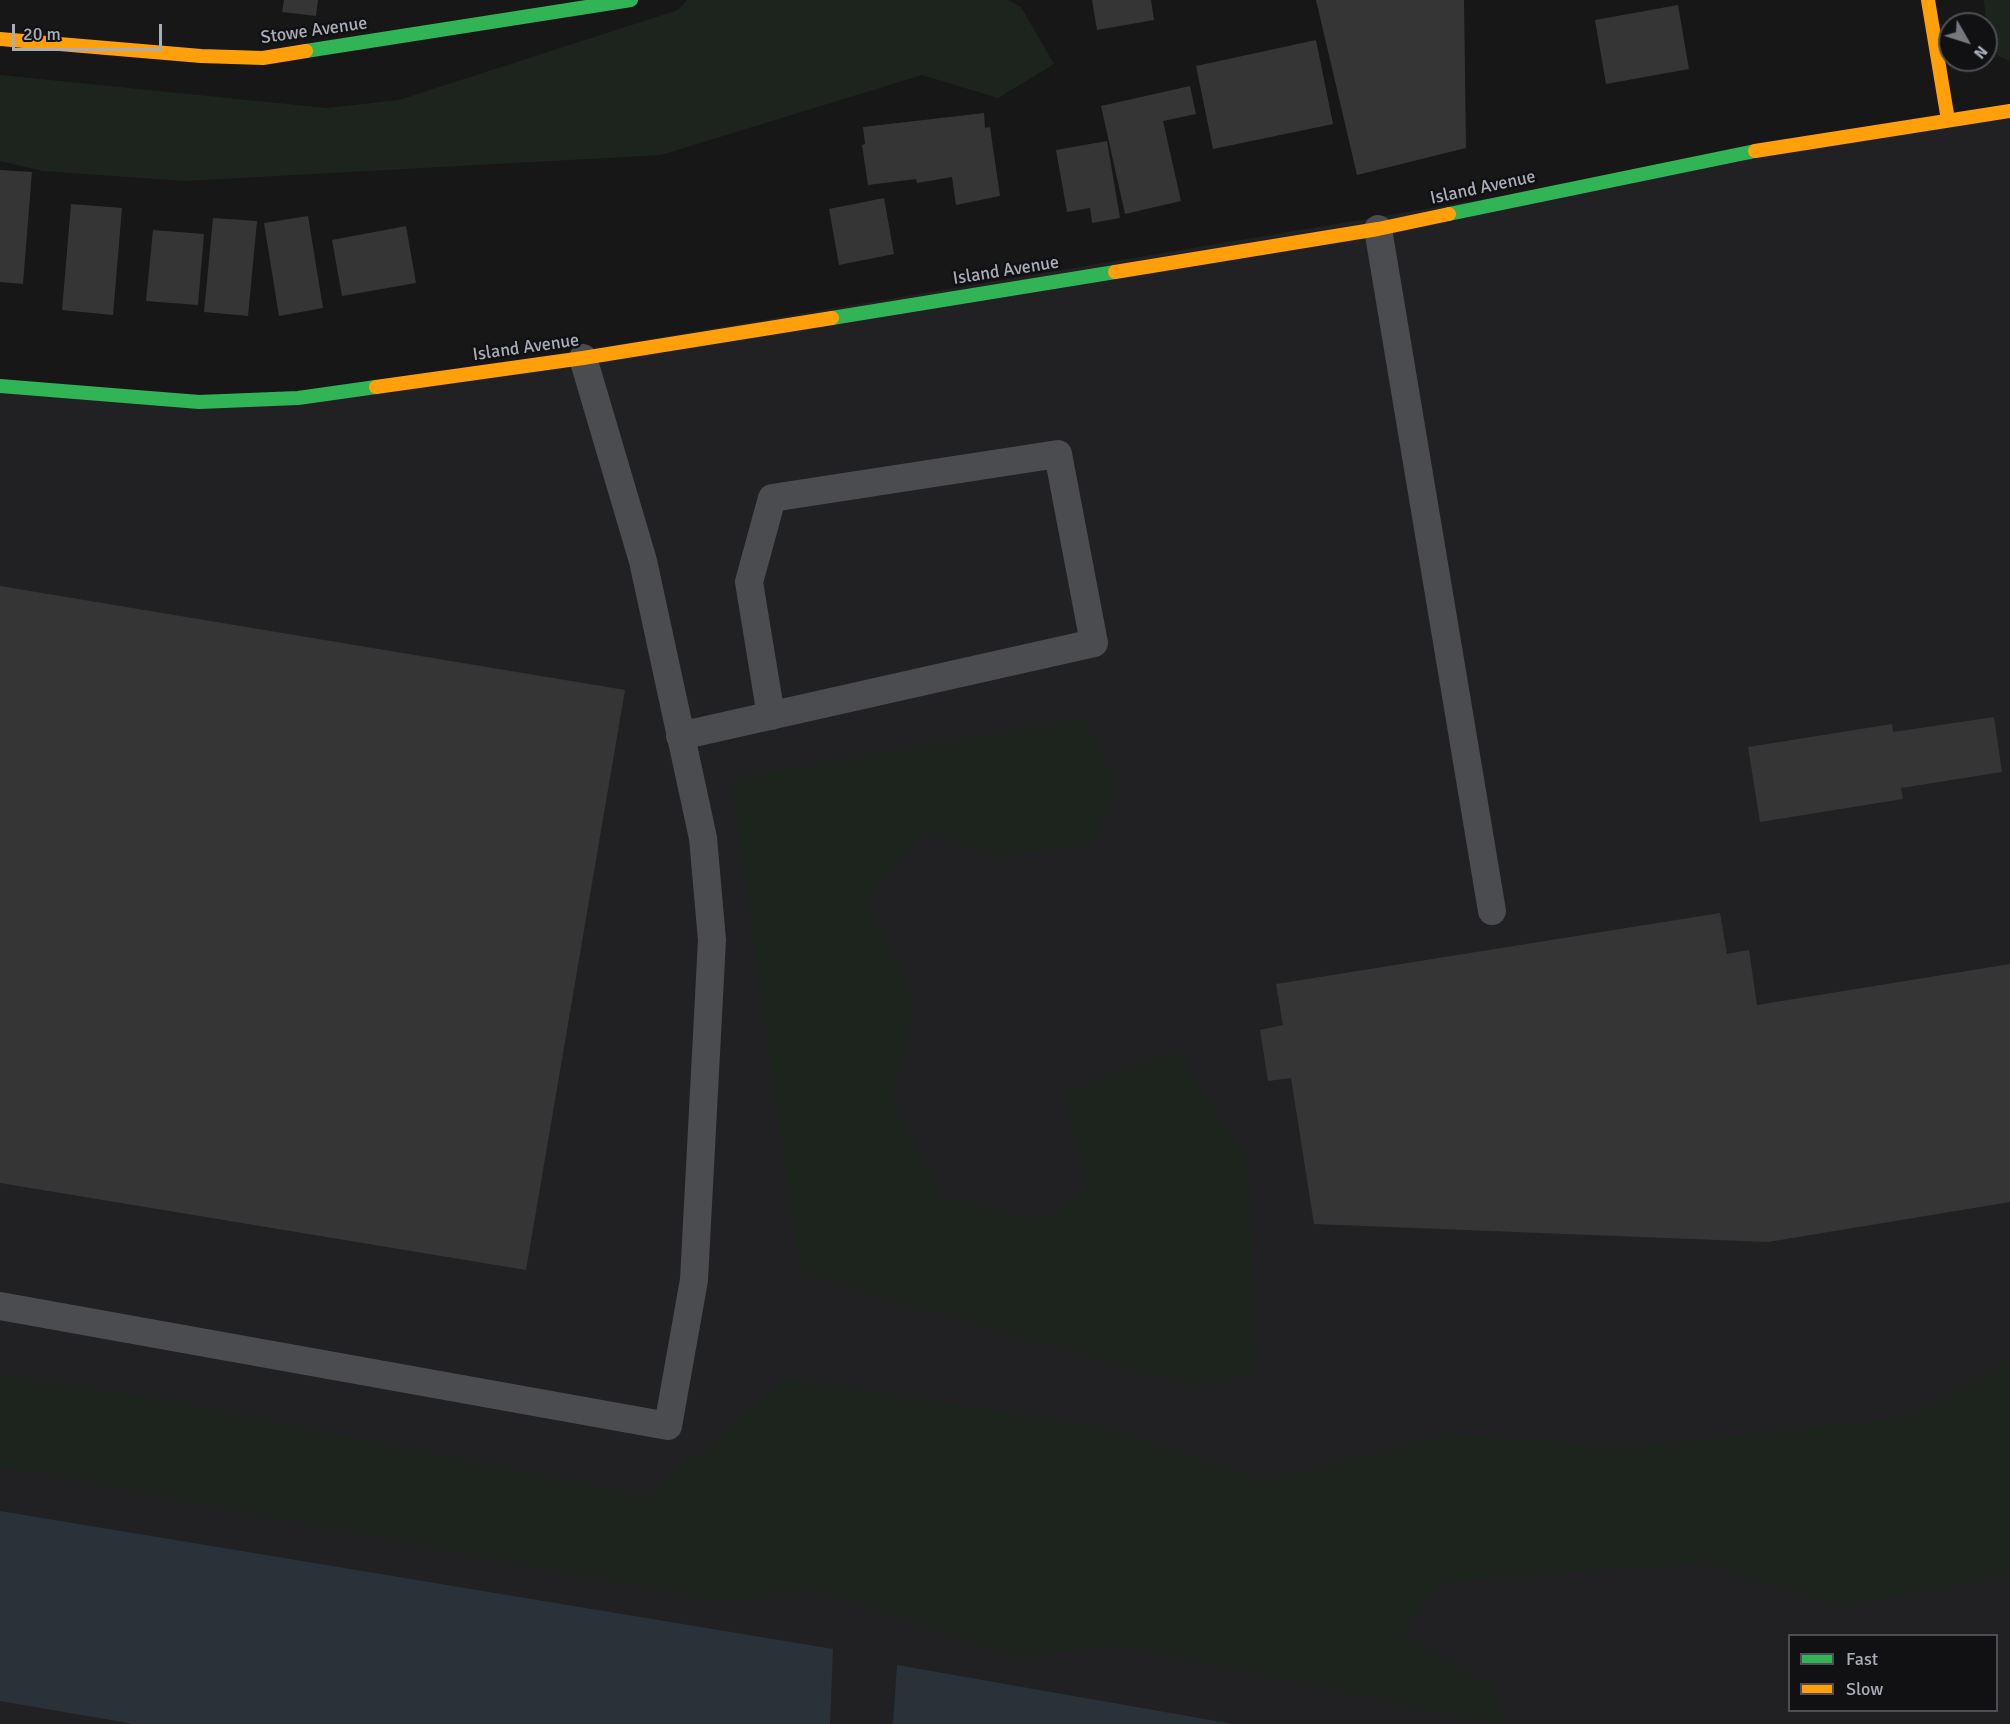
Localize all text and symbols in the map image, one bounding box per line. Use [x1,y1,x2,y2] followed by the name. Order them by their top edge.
[15,12,165,50] scale bar
[1938,12,1998,72] north arrow
[259,13,369,49] street label: Stowe Avenue
[23,23,61,45] text: 20 m
[1969,41,1992,63] text: N
[1428,166,1538,210] street label: Island Avenue
[951,252,1061,290] street label: Island Avenue
[471,330,581,366] street label: Island Avenue
[1788,1634,1998,1712] legend
[1846,1648,1878,1670] text: Fast
[1846,1678,1883,1700] text: Slow

